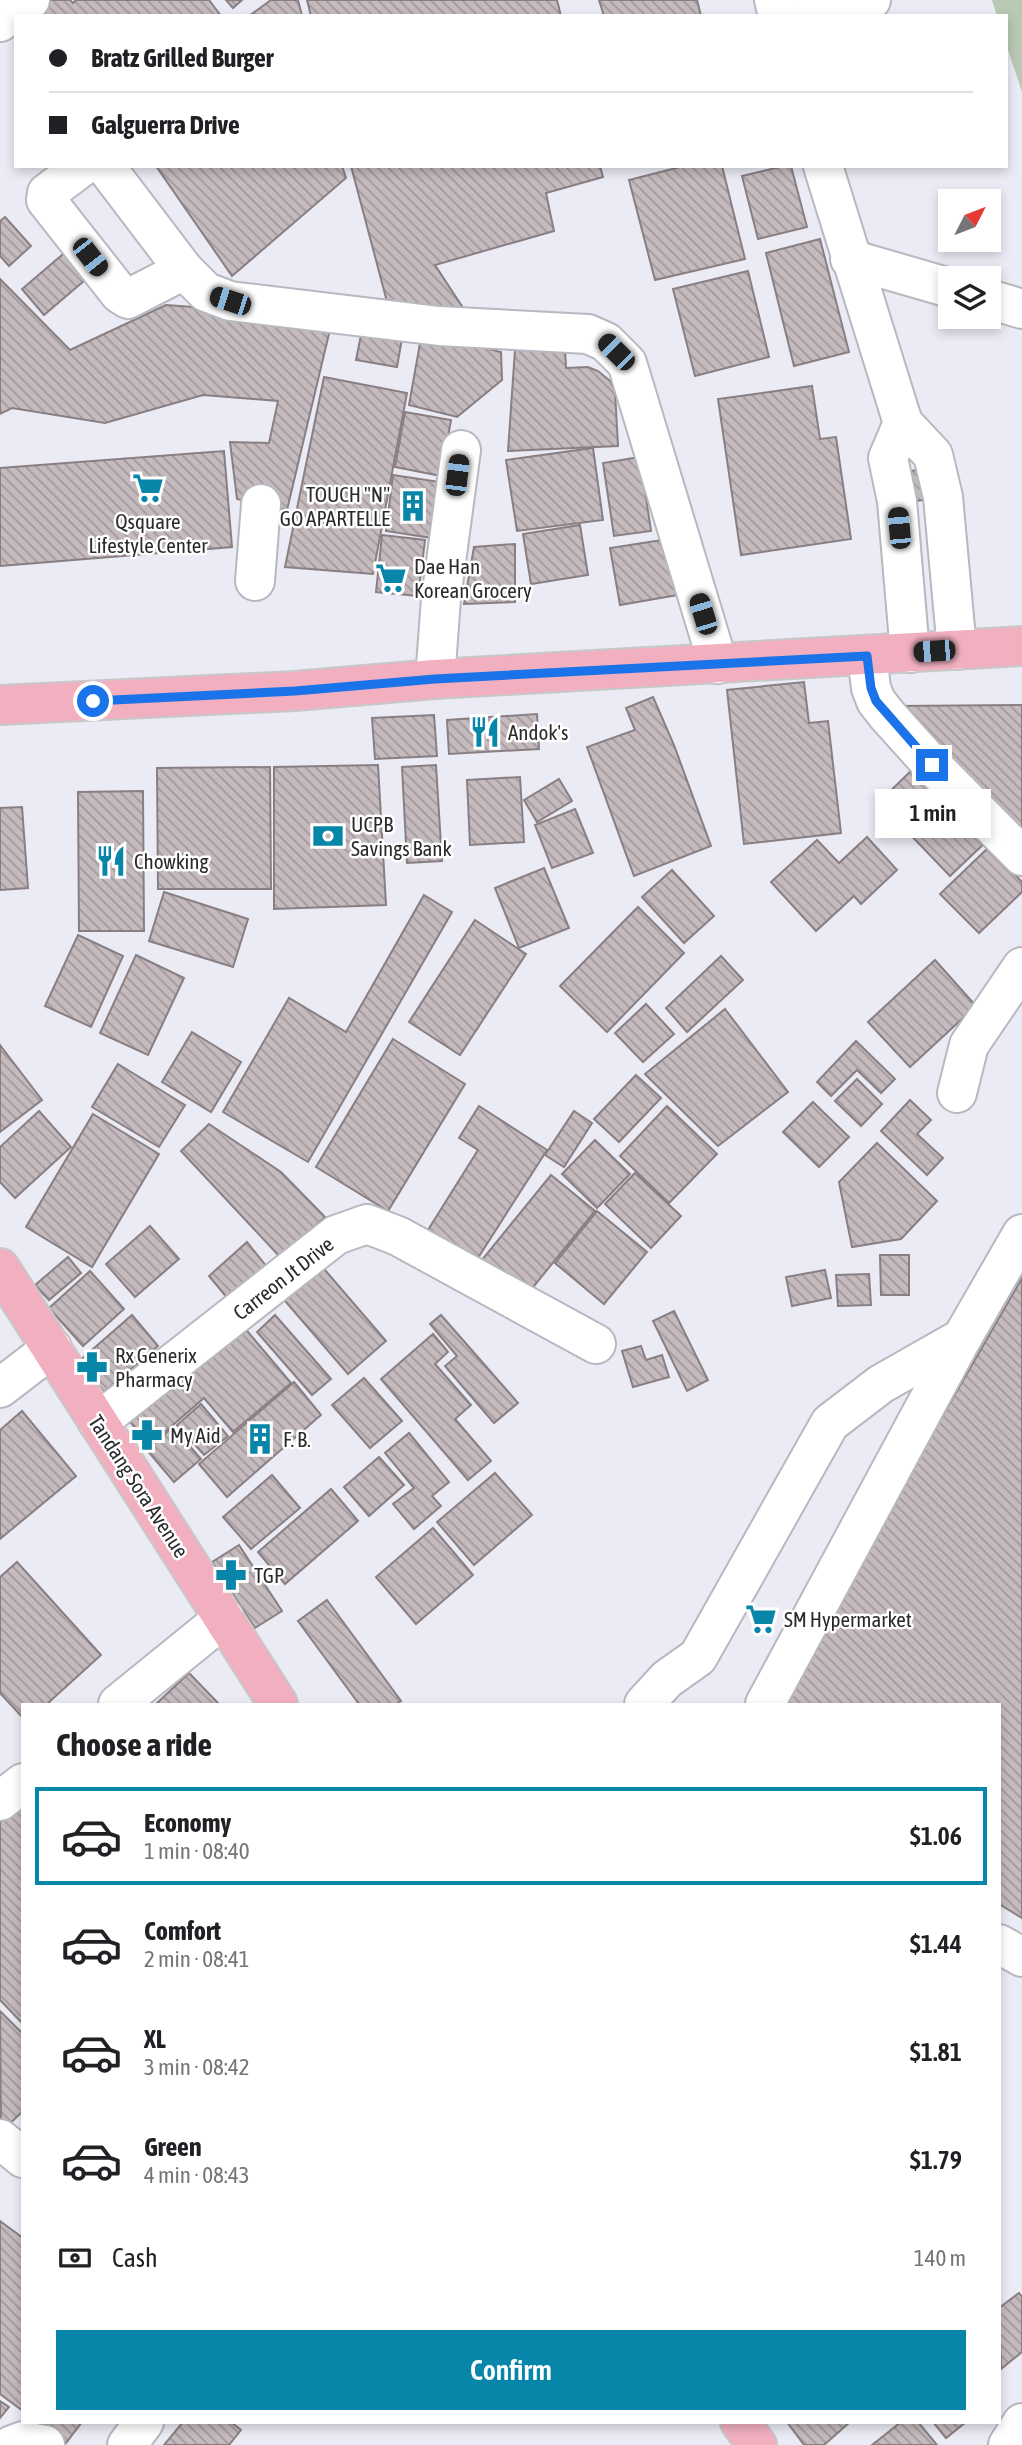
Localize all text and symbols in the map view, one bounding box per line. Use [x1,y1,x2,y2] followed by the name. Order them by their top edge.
[91,43,273,73] text: Bratz Grilled Burger
[91,110,240,140] text: Galguerra Drive
[938,189,1001,252] north arrow
[938,189,1001,329] map controls
[69,234,112,280] car
[938,266,1001,329] button: layers
[207,285,254,317] car
[594,330,639,374] car
[445,453,470,497] car
[131,471,165,505] supermarket icon: Qsquare Lifestyle Center
[280,482,390,530] place label: TOUCH "N" GO APARTELLE
[396,489,430,523] building icon: TOUCH "N" GO APARTELLE
[887,506,912,550] car
[89,509,208,557] place label: Qsquare Lifestyle Center
[414,554,532,602] place label: Dae Han Korean Grocery
[374,561,408,595] supermarket icon: Dae Han Korean Grocery
[687,591,720,637] car
[913,639,956,663] car
[77,685,109,717] route start
[468,715,502,749] restaurant icon: Andok's
[508,720,568,744] place label: Andok's
[916,749,948,781] route end
[874,790,990,838] callout: 1 min
[910,800,956,826] text: 1 min
[351,812,452,860] place label: UCPB Savings Bank
[311,819,345,853] bank icon: UCPB Savings Bank
[94,844,128,878] restaurant icon: Chowking
[134,849,209,873] place label: Chowking
[228,1231,338,1325] street label: Carreon Jt Drive
[115,1343,197,1391] place label: Rx Generix Pharmacy
[75,1350,109,1384] pharmacy icon: Rx Generix Pharmacy
[84,1410,194,1562] street label: Tandang Sora Avenue
[130,1418,164,1452] pharmacy icon: My Aid
[243,1422,277,1456] building icon: F. B.
[170,1423,221,1447] place label: My Aid
[283,1427,311,1451] place label: F. B.
[214,1558,248,1592] pharmacy icon: TGP
[254,1563,284,1587] place label: TGP
[744,1602,778,1636] supermarket icon: SM Hypermarket
[784,1607,912,1631] place label: SM Hypermarket
[56,1726,212,1763] text: Choose a ride
[60,1805,123,1868] icon: car
[144,1808,231,1838] text: Economy
[910,1821,962,1851] text: $1.06
[144,1838,250,1864] text: 1 min · 08:40
[60,1913,123,1976] icon: car
[144,1916,221,1946] text: Comfort
[910,1929,962,1959] text: $1.44
[144,1946,250,1972] text: 2 min · 08:41
[60,2021,123,2084] icon: car
[144,2024,166,2054] text: XL
[910,2037,962,2067] text: $1.81
[144,2054,250,2080] text: 3 min · 08:42
[60,2129,123,2192] icon: car
[144,2132,202,2162] text: Green
[910,2145,962,2175] text: $1.79
[144,2162,250,2188] text: 4 min · 08:43
[56,2239,94,2277] icon: cash
[112,2243,158,2273] text: Cash
[914,2245,966,2271] text: 140 m
[56,2330,966,2410] button: Confirm

